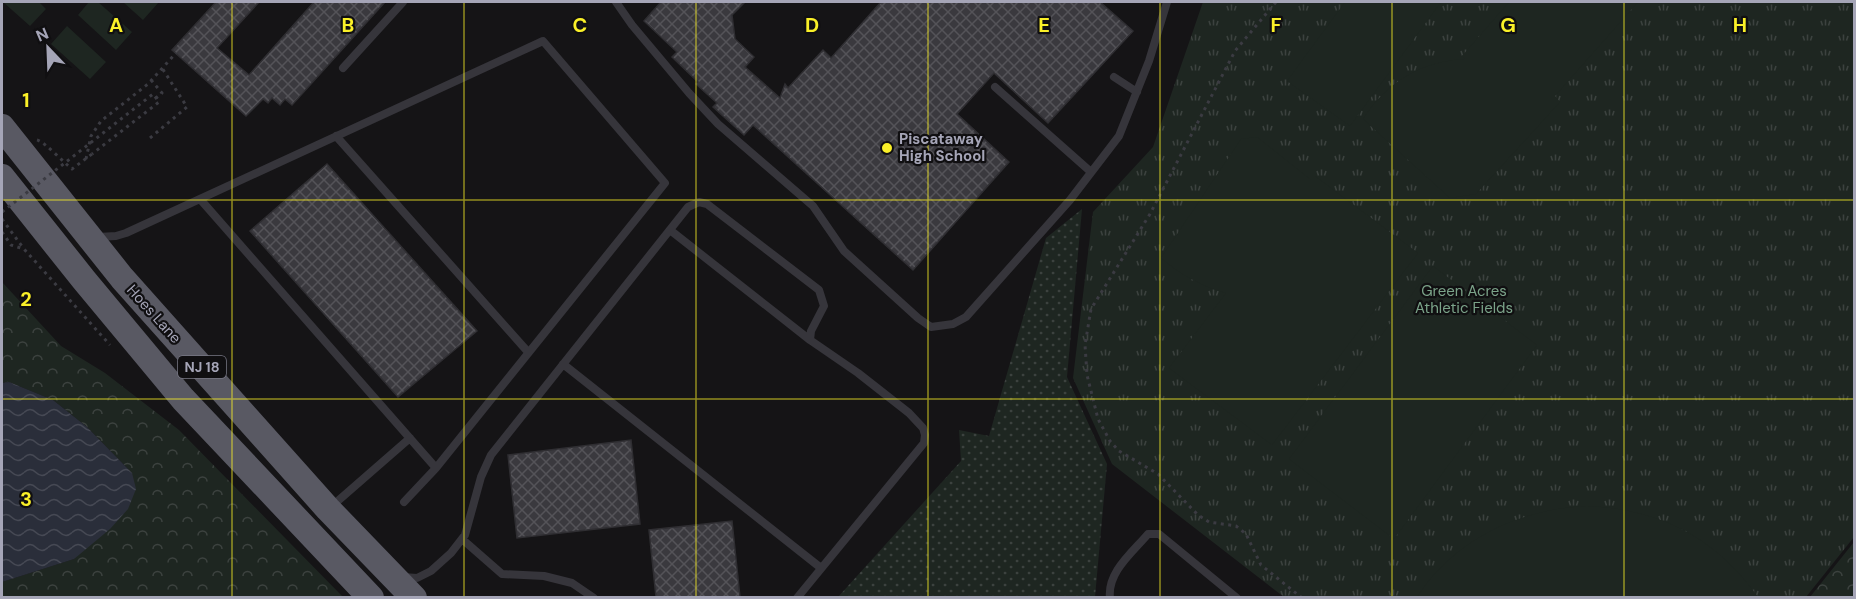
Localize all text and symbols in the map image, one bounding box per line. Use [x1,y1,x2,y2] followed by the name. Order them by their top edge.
[109,12,123,38] text: A
[342,12,354,38] text: B
[573,12,587,38] text: C
[805,12,819,38] text: D
[1038,12,1050,38] text: E
[1270,12,1282,38] text: F
[1500,12,1516,38] text: G
[1733,12,1747,38] text: H
[18,18,78,78] north arrow
[33,23,52,47] text: N
[22,87,30,113] text: 1
[899,129,985,166] place label: Piscataway High School
[880,141,894,155] marker: Piscataway High School
[122,280,186,348] street label: Hoes Lane
[1415,281,1513,318] park label: Green Acres Athletic Fields
[20,286,32,312] text: 2
[178,356,226,378] road number: NJ 18
[20,486,32,512] text: 3

